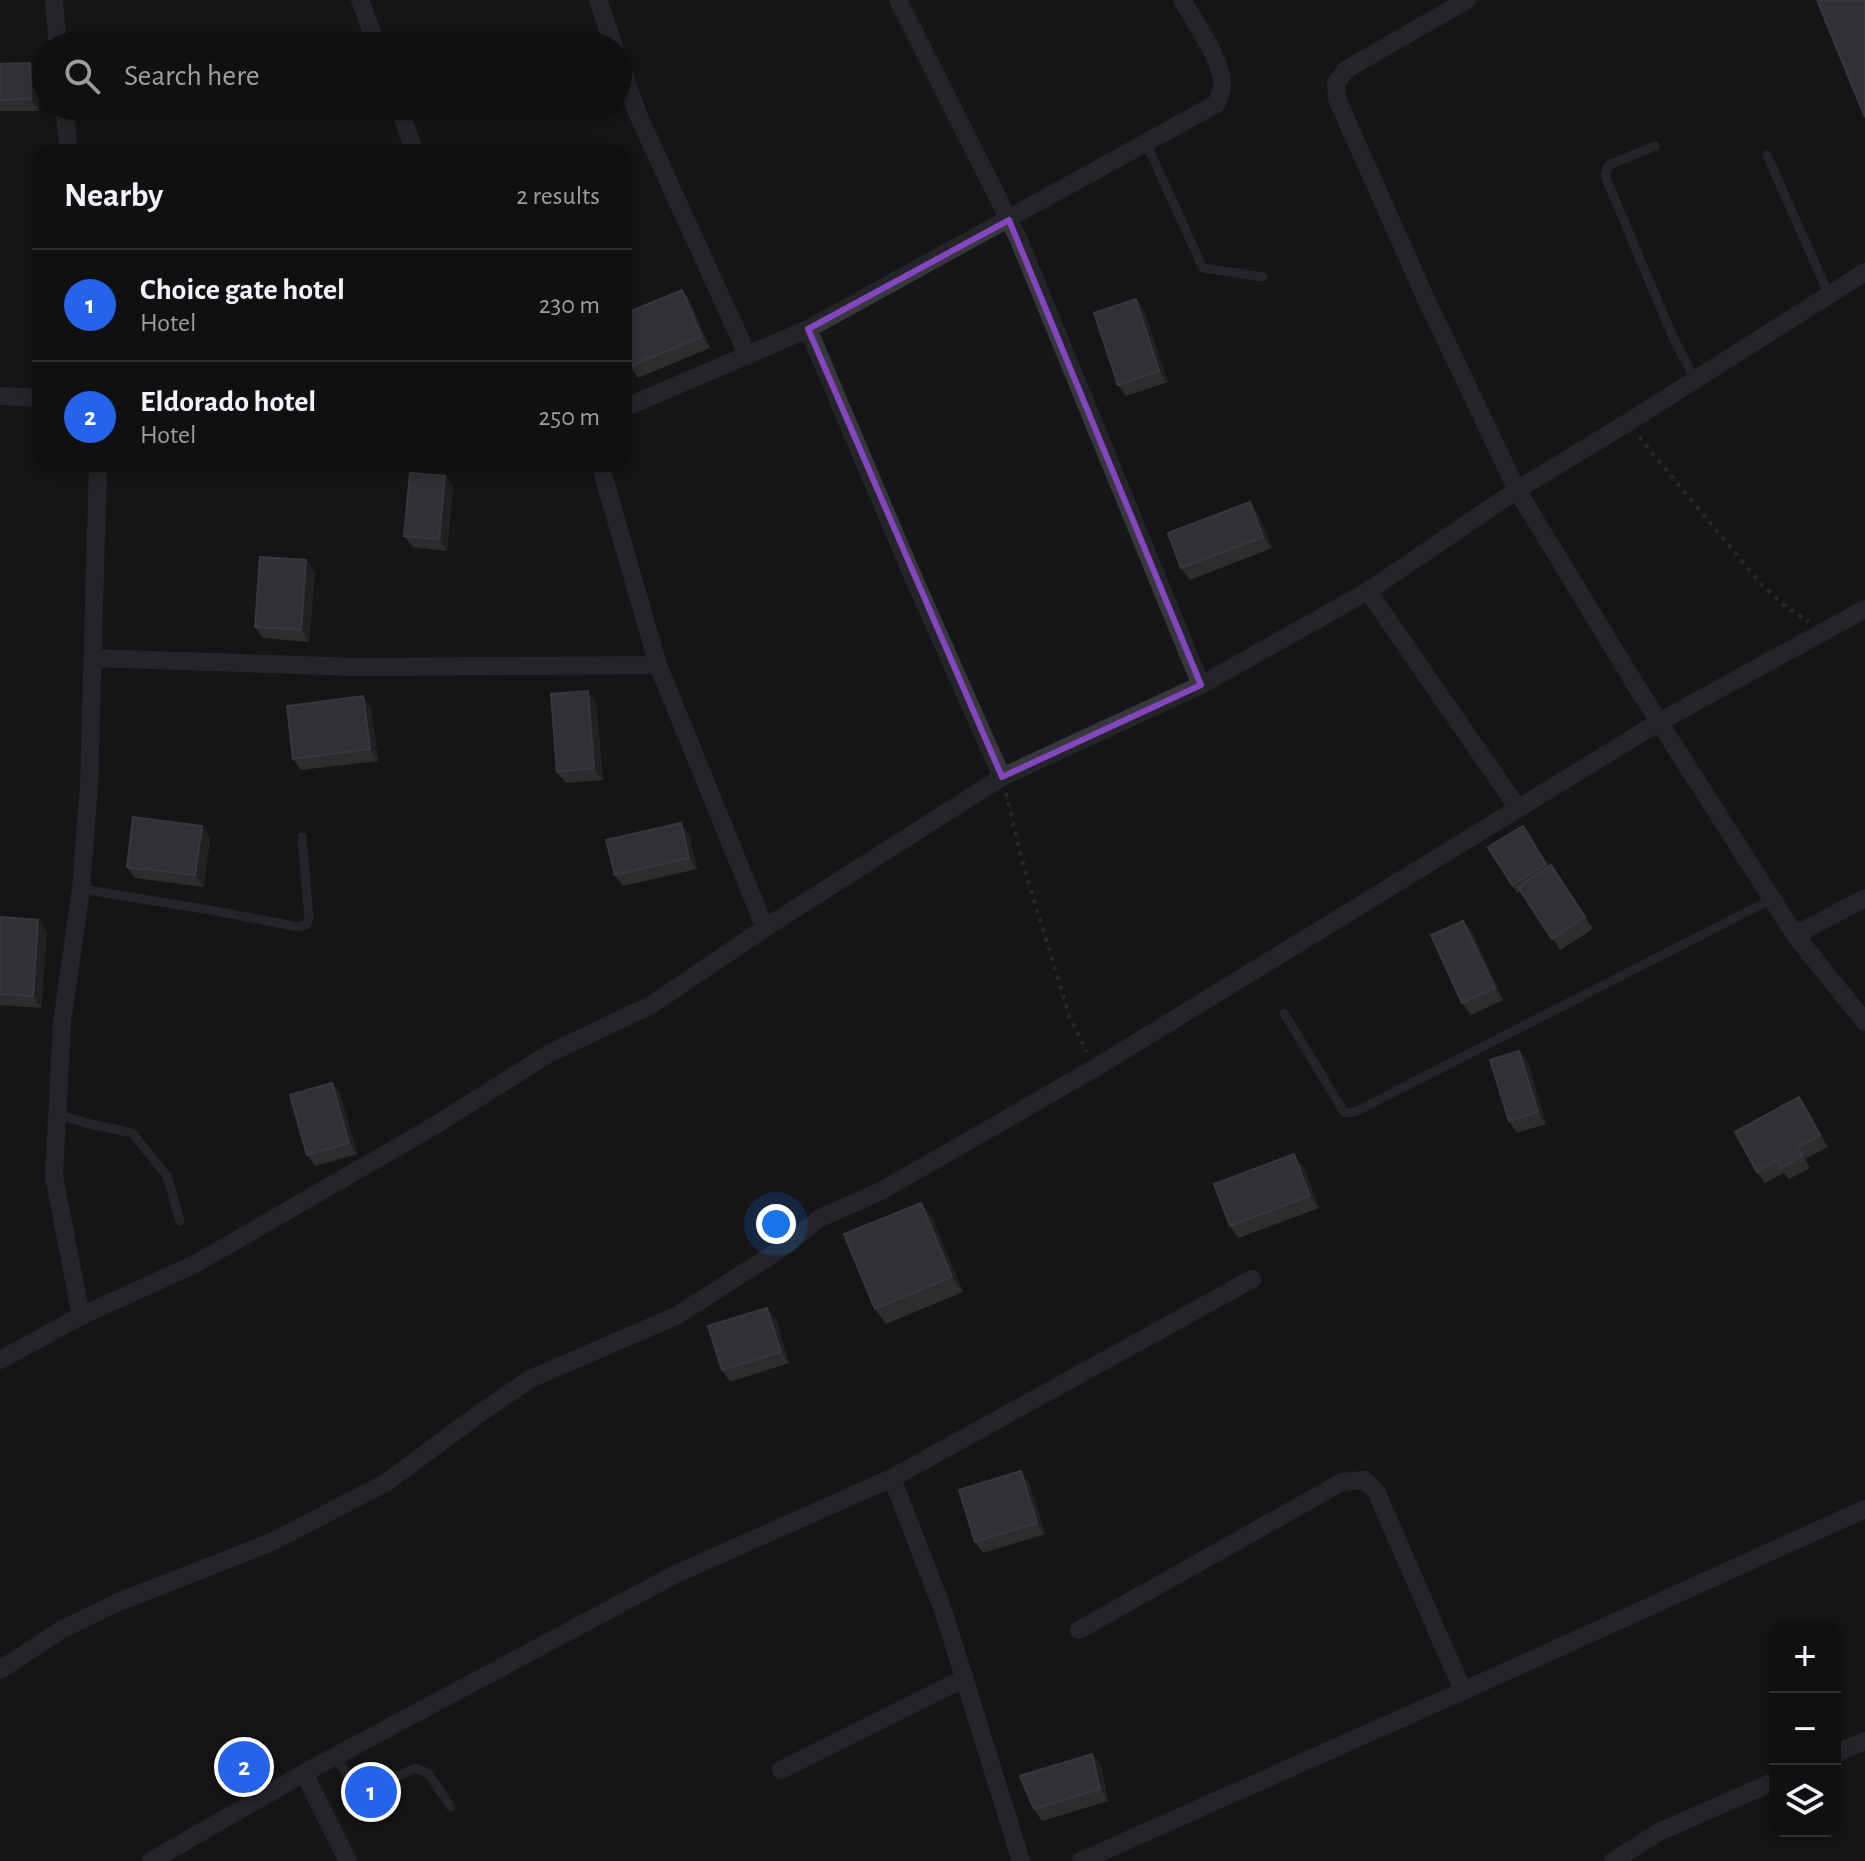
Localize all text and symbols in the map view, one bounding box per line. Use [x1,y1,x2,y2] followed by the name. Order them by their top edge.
[32,32,632,120] search box
[60,54,104,98] icon: search
[124,61,260,91] text: Search here
[64,179,163,213] text: Nearby
[516,183,600,209] text: 2 results
[140,275,345,305] text: Choice gate hotel
[85,292,95,318] text: 1
[539,292,600,318] text: 230 m
[140,310,196,336] text: Hotel
[140,387,316,417] text: Eldorado hotel
[84,404,96,430] text: 2
[538,404,600,430] text: 250 m
[140,422,196,448] text: Hotel
[756,1204,796,1244] your location
[1769,1621,1841,1837] map controls
[1769,1621,1841,1693] button: +
[1769,1693,1841,1765] button: −
[218,1737,270,1797] pin: 2
[345,1762,397,1822] pin: 1
[1769,1765,1841,1837] button: layers

